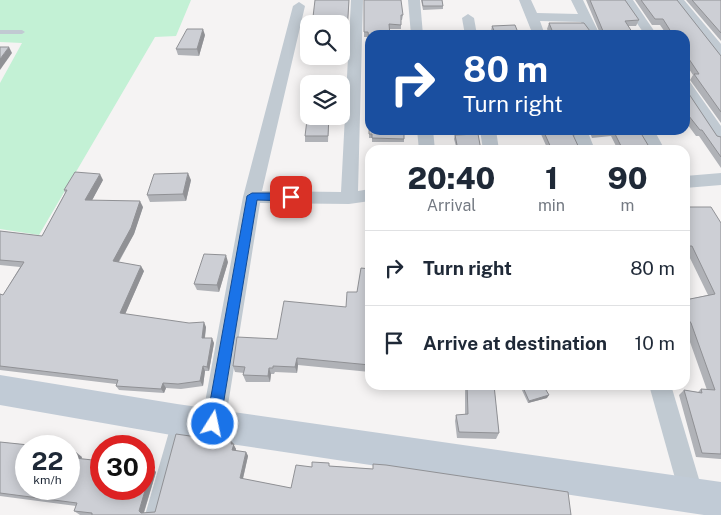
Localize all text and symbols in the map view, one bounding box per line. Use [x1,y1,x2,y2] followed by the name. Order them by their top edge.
[300,15,350,125] map controls
[300,15,350,65] button: search
[463,49,548,90] text: 80 m
[380,50,445,115] icon: right
[300,75,350,125] button: layers
[463,91,563,117] text: Turn right
[408,160,495,196] text: 20:40
[545,160,558,196] text: 1
[608,160,648,196] text: 90
[270,176,312,218] pin
[277,183,305,211] icon: arrive
[427,196,476,215] text: Arrival
[538,196,565,215] text: min
[621,196,634,215] text: m
[380,254,408,282] icon: right
[423,257,512,279] text: Turn right
[630,257,675,279] text: 80 m
[380,329,408,357] icon: arrive
[423,332,607,354] text: Arrive at destination
[635,332,675,354] text: 10 m
[186,397,238,449] position arrow
[90,435,155,500] speed limit sign: 30
[32,446,63,476] text: 22
[33,473,62,487] text: km/h

